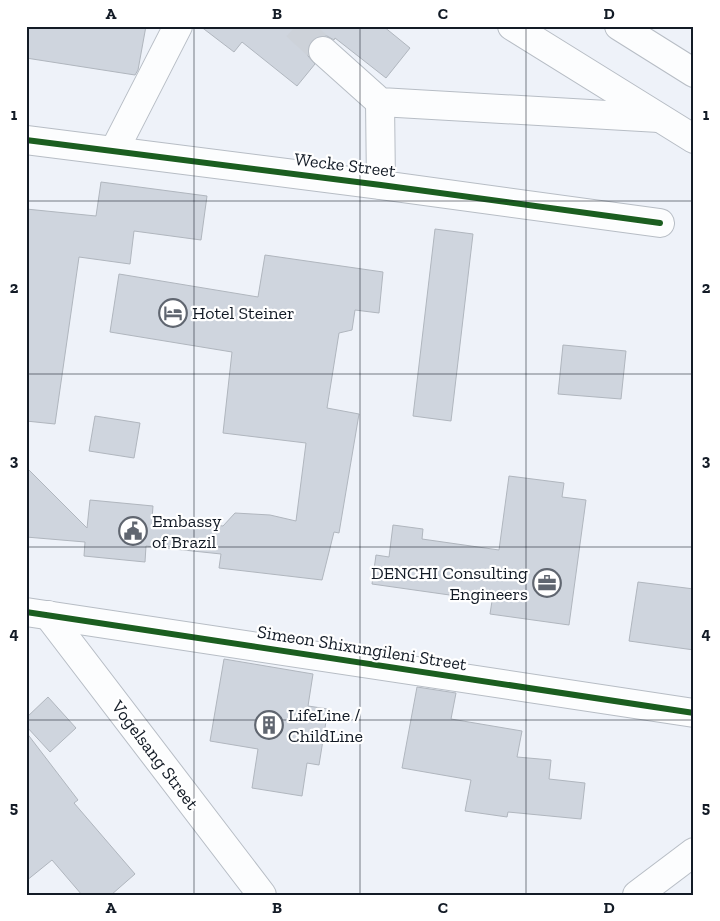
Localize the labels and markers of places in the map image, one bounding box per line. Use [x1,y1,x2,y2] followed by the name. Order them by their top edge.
[158,298,188,328] hotel icon: Hotel Steiner
[192,302,295,324] place label: Hotel Steiner
[152,510,222,553] place label: Embassy of Brazil
[118,516,148,546] public building icon: Embassy of Brazil
[371,562,528,605] place label: DENCHI Consulting Engineers
[532,568,562,598] office icon: DENCHI Consulting Engineers
[288,704,363,747] place label: LifeLine / ChildLine
[254,710,284,740] building icon: LifeLine / ChildLine

